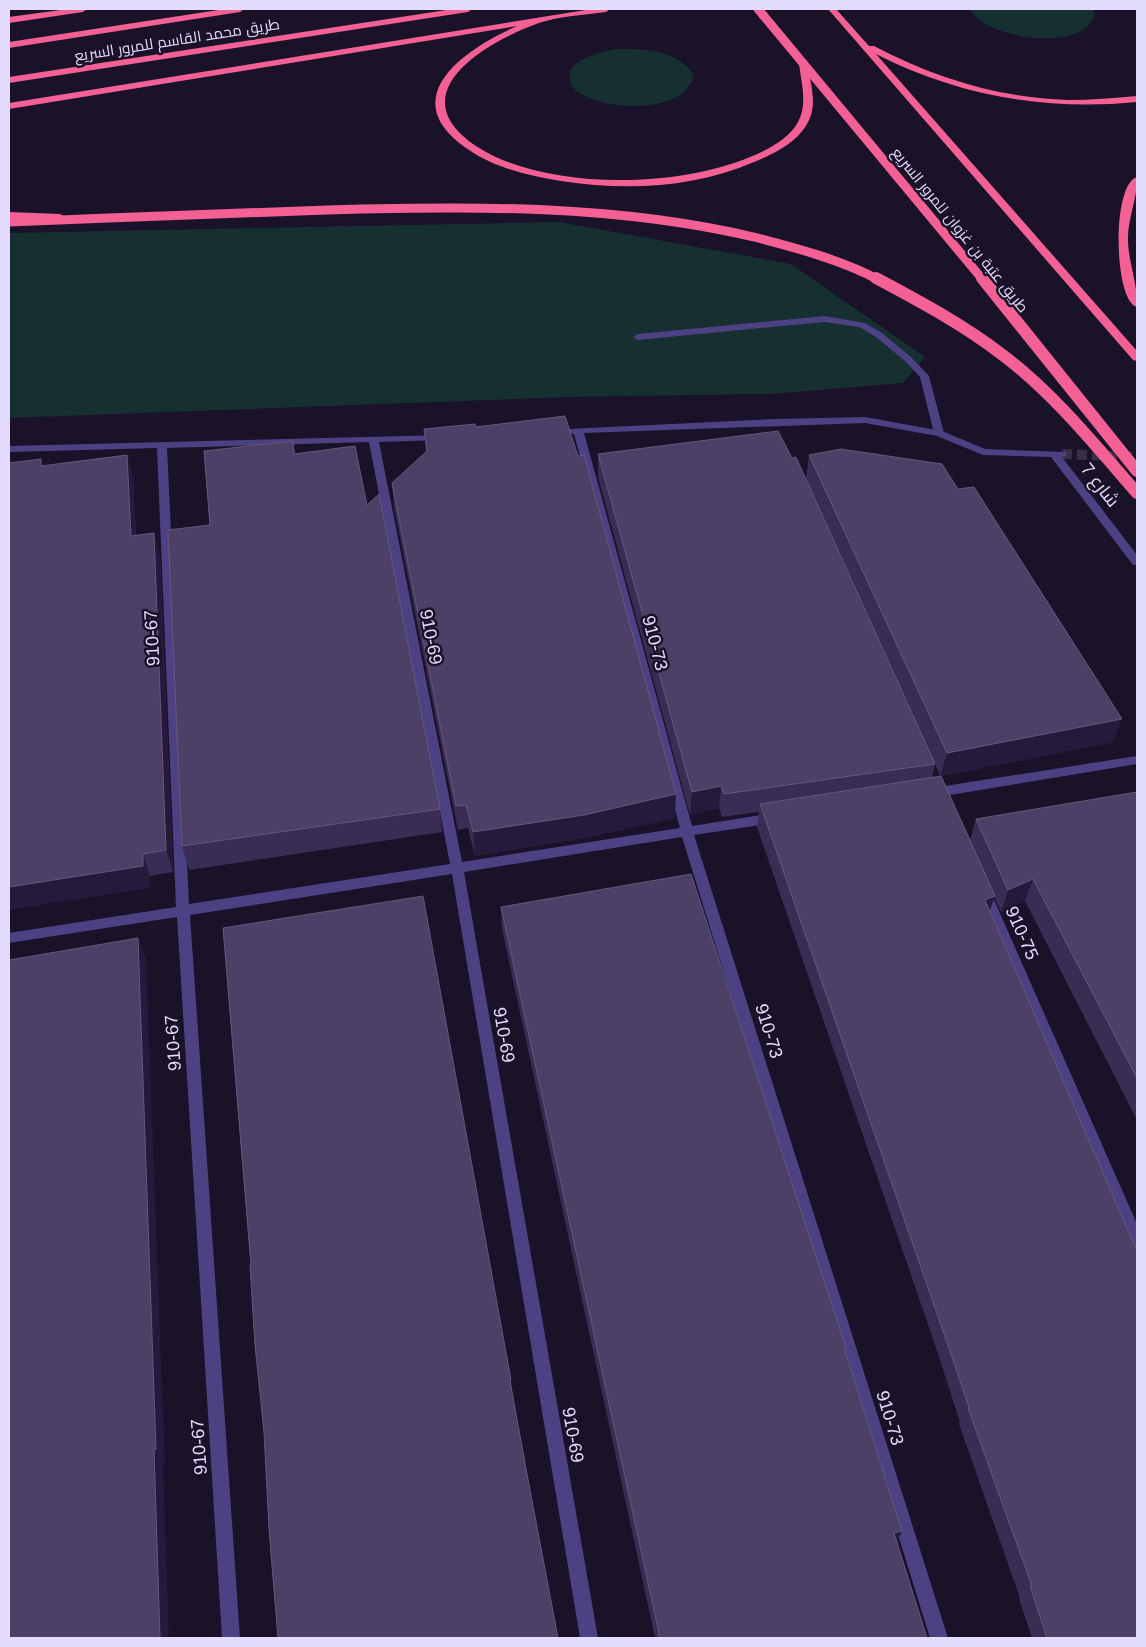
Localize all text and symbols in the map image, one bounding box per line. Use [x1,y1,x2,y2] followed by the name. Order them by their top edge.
[73,15,281,67] street label: طريق محمد القاسم للمرور السريع
[886,144,1032,317] street label: طريق عتبة بن غزوان للمرور السريع
[1075,459,1123,512] street label: شارع 7
[416,608,446,666] street label: 910-69
[141,609,163,667] street label: 910-67
[638,613,672,673] street label: 910-73
[1001,903,1043,963] street label: 910-75
[751,1001,787,1061] street label: 910-73
[489,1006,519,1064] street label: 910-69
[161,1014,185,1072] street label: 910-67
[872,1388,908,1448] street label: 910-73
[558,1406,588,1464] street label: 910-69
[187,1418,211,1476] street label: 910-67

